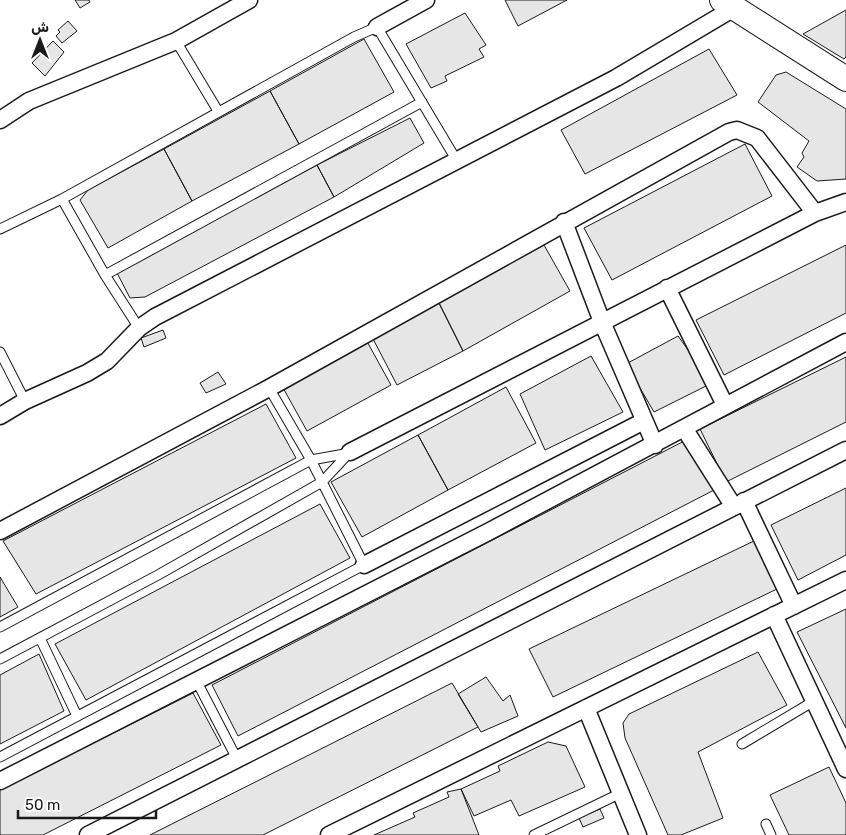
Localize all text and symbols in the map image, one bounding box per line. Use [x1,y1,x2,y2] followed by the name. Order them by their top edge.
[15,15,65,65] north arrow
[31,19,49,36] text: ش
[18,788,155,820] scale bar
[25,796,60,814] text: 50 m

